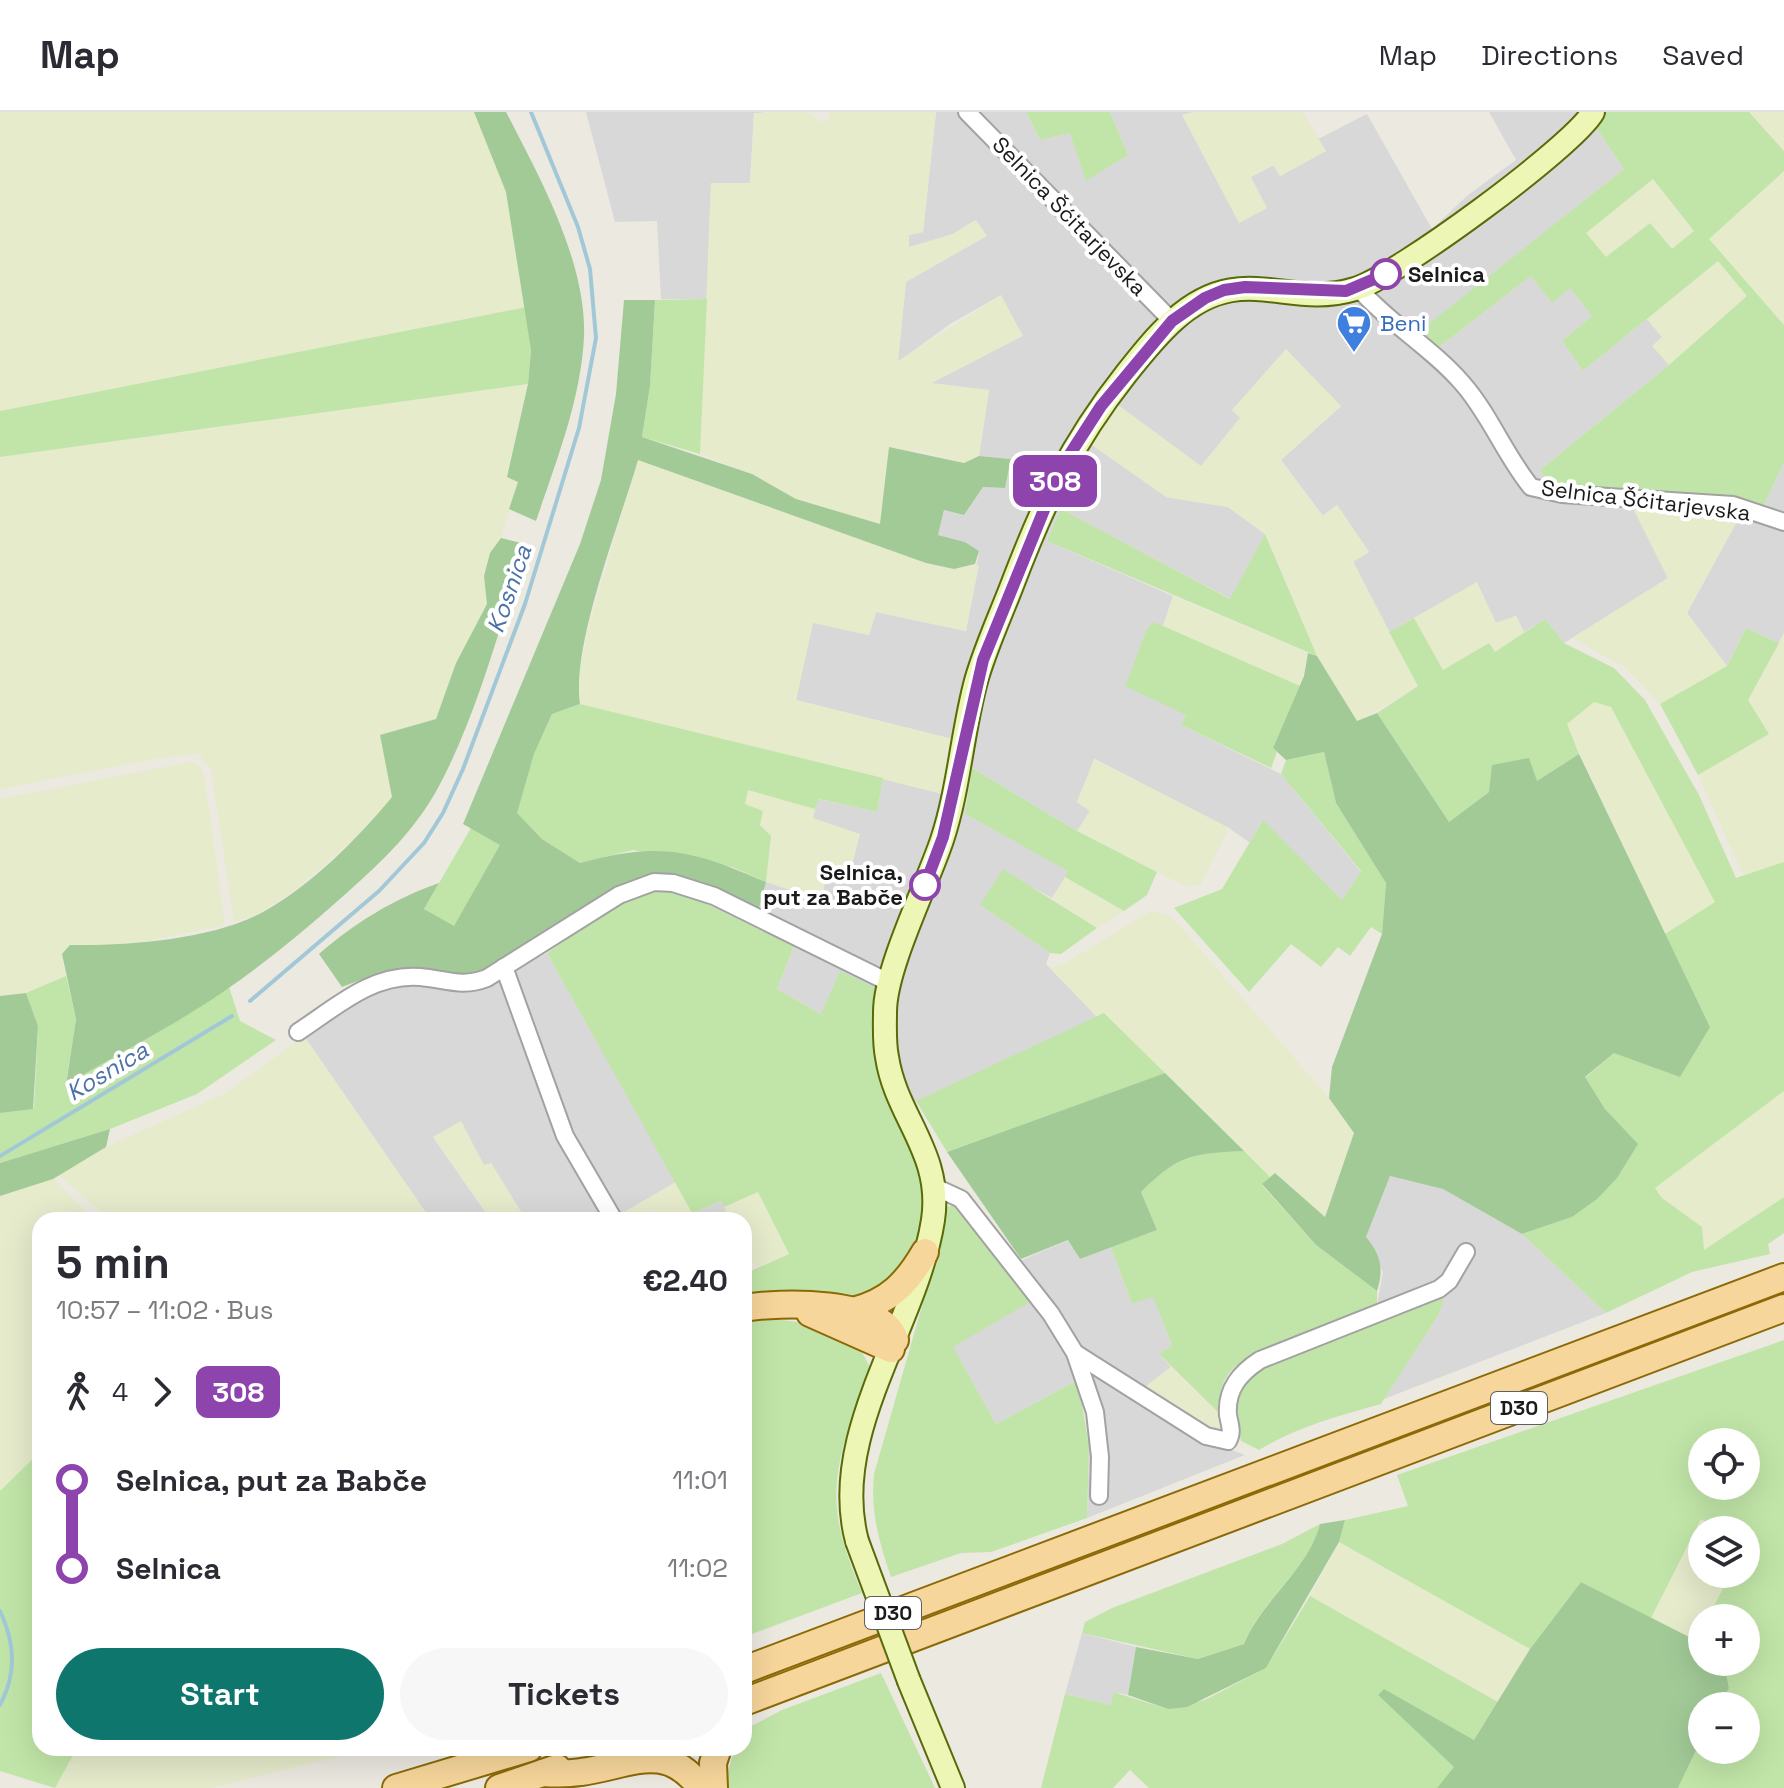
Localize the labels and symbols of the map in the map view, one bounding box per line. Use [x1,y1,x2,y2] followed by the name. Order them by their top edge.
[987,131,1153,302] street label: Selnica Šćitarjevska
[1371,259,1401,289] marker: Selnica
[1408,260,1485,288] place label: Selnica
[1335,304,1373,354] supermarket icon: Beni
[1380,309,1426,337] place label: Beni
[1009,455,1101,507] line badge: 308
[1540,473,1753,527] street label: Selnica Šćitarjevska
[480,541,538,637] water label: Kosnica
[763,858,903,911] place label: Selnica, put za Babče
[910,870,940,900] marker: Selnica, put za Babče
[60,1034,154,1108] water label: Kosnica
[1491,1392,1547,1424] road number: D30
[865,1597,921,1629] road number: D30

